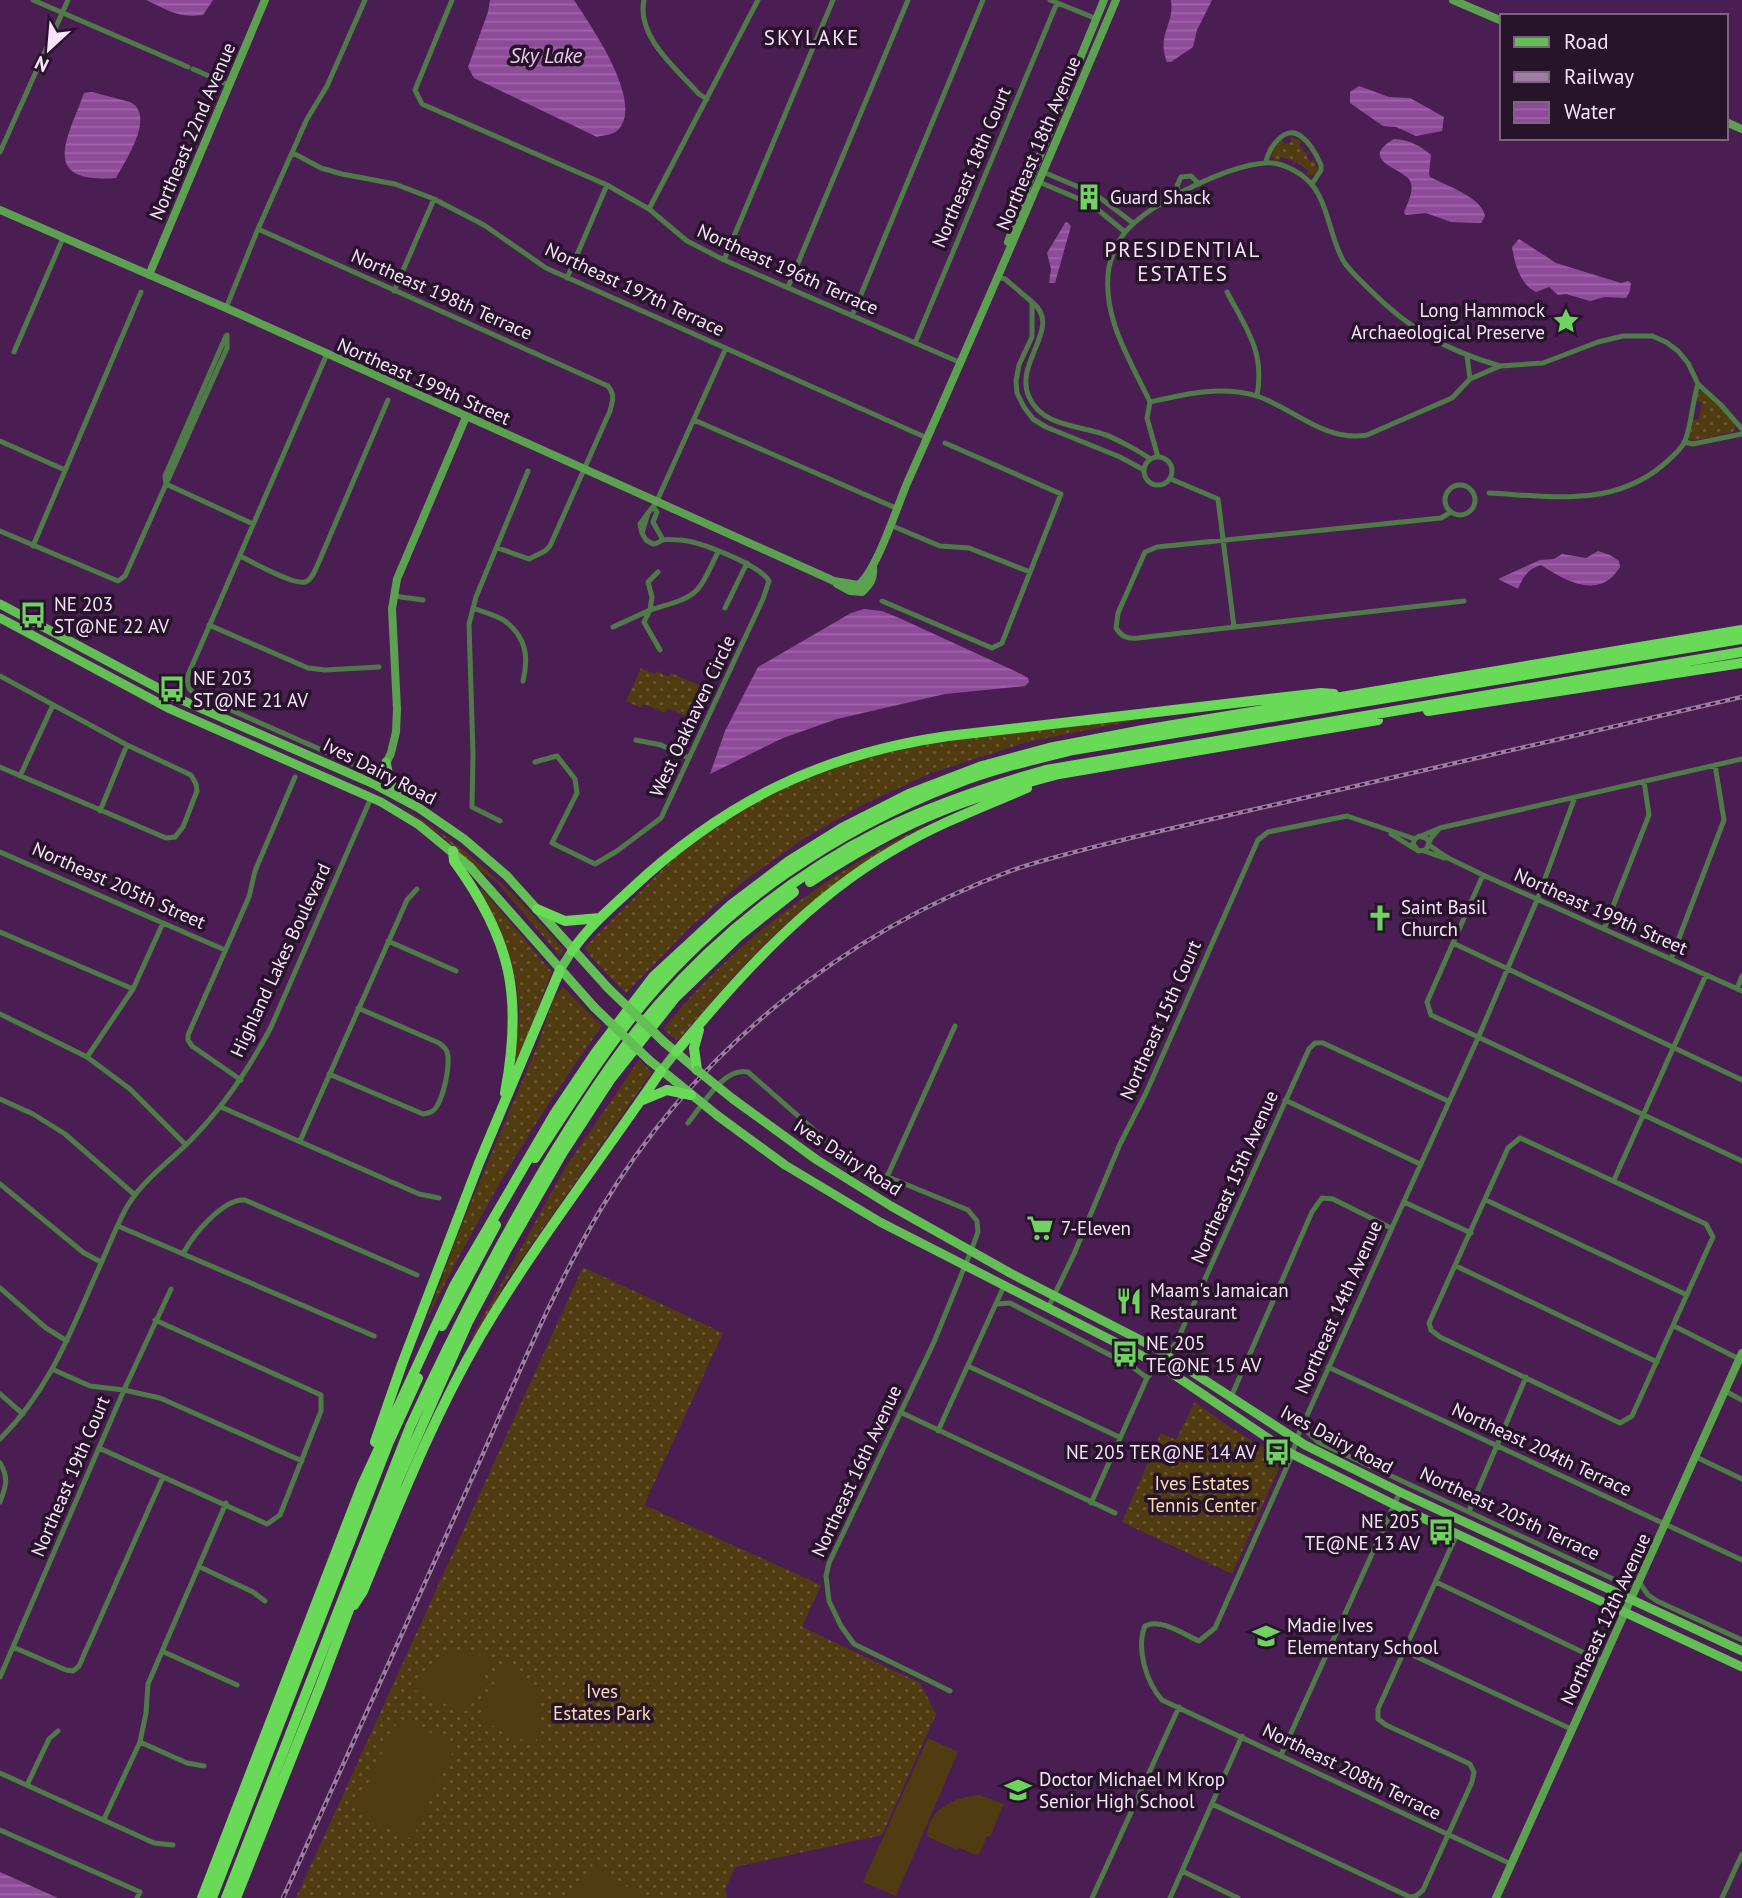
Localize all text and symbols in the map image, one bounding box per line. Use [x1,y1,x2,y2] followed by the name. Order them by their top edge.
[14,14,84,84] north arrow
[1500,14,1728,140] legend
[764,24,860,51] district label: SKYLAKE
[1564,28,1608,55] text: Road
[144,39,240,223] street label: Northeast 22nd Avenue
[510,42,583,69] water label: Sky Lake
[31,51,52,78] text: N
[990,52,1086,234] street label: Northeast 18th Avenue
[1564,63,1634,90] text: Railway
[926,83,1016,251] street label: Northeast 18th Court
[1564,98,1616,125] text: Water
[1074,182,1104,212] building icon: Guard Shack
[1110,185,1211,209] place label: Guard Shack
[694,218,882,320] street label: Northeast 196th Terrace
[1105,236,1261,287] district label: PRESIDENTIAL ESTATES
[541,237,729,341] street label: Northeast 197th Terrace
[348,243,536,345] street label: Northeast 198th Terrace
[1351,298,1545,344] place label: Long Hammock Archaeological Preserve
[1551,306,1581,336] place icon: Long Hammock Archaeological Preserve
[334,332,515,430] street label: Northeast 199th Street
[54,592,169,638] place label: NE 203 ST@NE 22 AV
[18,600,48,630] bus stop icon: NE 203 ST@NE 22 AV
[644,631,740,801] street label: West Oakhaven Circle
[193,666,308,712] place label: NE 203 ST@NE 21 AV
[157,674,187,704] bus stop icon: NE 203 ST@NE 21 AV
[319,732,441,810] street label: Ives Dairy Road
[29,836,210,934] street label: Northeast 205th Street
[225,859,335,1061] street label: Highland Lakes Boulevard
[1511,862,1692,960] street label: Northeast 199th Street
[1401,895,1487,941] place label: Saint Basil Church
[1365,903,1395,933] church icon: Saint Basil Church
[1114,936,1206,1104] street label: Northeast 15th Court
[1185,1087,1283,1267] street label: Northeast 15th Avenue
[789,1113,907,1201] street label: Ives Dairy Road
[1025,1213,1055,1243] supermarket icon: 7-Eleven
[1061,1216,1131,1240] place label: 7-Eleven
[1289,1217,1387,1397] street label: Northeast 14th Avenue
[1150,1278,1289,1324] place label: Maam's Jamaican Restaurant
[1114,1286,1144,1316] restaurant icon: Maam's Jamaican Restaurant
[1146,1331,1261,1377] place label: NE 205 TE@NE 15 AV
[1110,1339,1140,1369] bus stop icon: NE 205 TE@NE 15 AV
[806,1381,906,1561] street label: Northeast 16th Avenue
[25,1392,115,1560] street label: Northeast 19th Court
[1448,1397,1636,1501] street label: Northeast 204th Terrace
[1277,1399,1397,1479] street label: Ives Dairy Road
[1262,1437,1292,1467] bus stop icon: NE 205 TER@NE 14 AV
[1066,1440,1256,1464] place label: NE 205 TER@NE 14 AV
[1416,1461,1604,1565] street label: Northeast 205th Terrace
[1147,1471,1257,1517] park label: Ives Estates Tennis Center
[1305,1509,1420,1555] place label: NE 205 TE@NE 13 AV
[1426,1517,1456,1547] bus stop icon: NE 205 TE@NE 13 AV
[1555,1529,1655,1709] street label: Northeast 12th Avenue
[1287,1613,1439,1659] place label: Madie Ives Elementary School
[1251,1621,1281,1651] school or university icon: Madie Ives Elementary School
[553,1679,651,1725] park label: Ives Estates Park
[1259,1717,1445,1825] street label: Northeast 208th Terrace
[1039,1767,1225,1813] place label: Doctor Michael M Krop Senior High School
[1003,1775,1033,1805] school or university icon: Doctor Michael M Krop Senior High School

